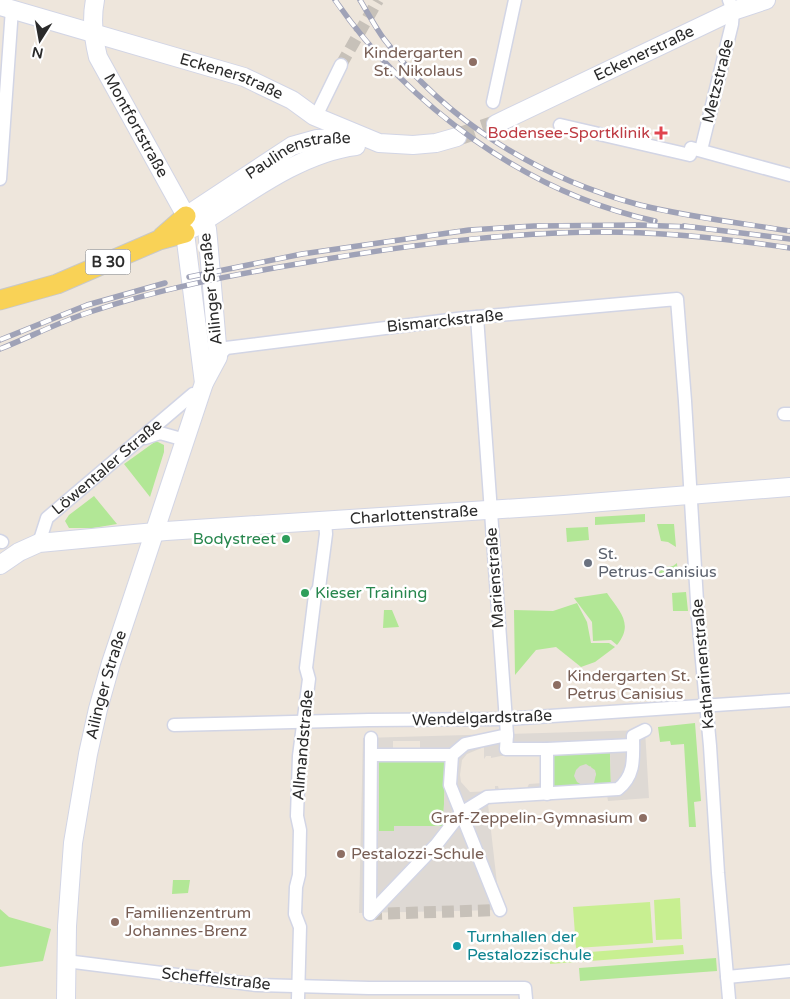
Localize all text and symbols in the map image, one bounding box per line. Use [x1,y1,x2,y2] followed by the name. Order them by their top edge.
[15,15,65,65] north arrow
[591,21,697,86] street label: Eckenerstraße
[698,37,738,125] street label: Metzstraße
[30,43,45,62] text: N
[363,43,463,81] place label: Kindergarten St. Nikolaus
[177,49,286,104] street label: Eckenerstraße
[467,56,479,68] marker: Kindergarten St. Nikolaus
[99,70,173,181] street label: Montfortstraße
[487,123,650,143] place label: Bodensee-Sportklinik
[654,126,668,140] marker: Bodensee-Sportklinik
[242,128,351,184] street label: Paulinenstraße
[195,232,227,346] street label: Ailinger Straße
[86,250,130,274] road number: B 30
[386,305,504,337] street label: Bismarckstraße
[48,415,166,519] street label: Löwentaler Straße
[349,501,479,529] street label: Charlottenstraße
[482,527,508,629] street label: Marienstraße
[193,529,276,549] place label: Bodystreet
[280,533,292,545] marker: Bodystreet
[598,544,717,582] place label: St. Petrus-Canisius
[582,557,594,569] marker: St. Petrus-Canisius
[315,583,427,603] place label: Kieser Training
[299,587,311,599] marker: Kieser Training
[687,598,719,730] street label: Katharinenstraße
[82,628,131,741] street label: Ailinger Straße
[567,666,690,704] place label: Kindergarten St. Petrus Canisius
[551,679,563,691] marker: Kindergarten St. Petrus Canisius
[288,689,318,801] street label: Allmandstraße
[412,706,552,730] street label: Wendelgardstraße
[431,808,633,828] place label: Graf-Zeppelin-Gymnasium
[637,812,649,824] marker: Graf-Zeppelin-Gymnasium
[351,844,484,864] place label: Pestalozzi-Schule
[335,848,347,860] marker: Pestalozzi-Schule
[125,903,251,941] place label: Familienzentrum Johannes-Brenz
[109,916,121,928] marker: Familienzentrum Johannes-Brenz
[467,927,592,965] place label: Turnhallen der Pestalozzischule
[451,940,463,952] marker: Turnhallen der Pestalozzischule
[160,963,272,995] street label: Scheffelstraße

